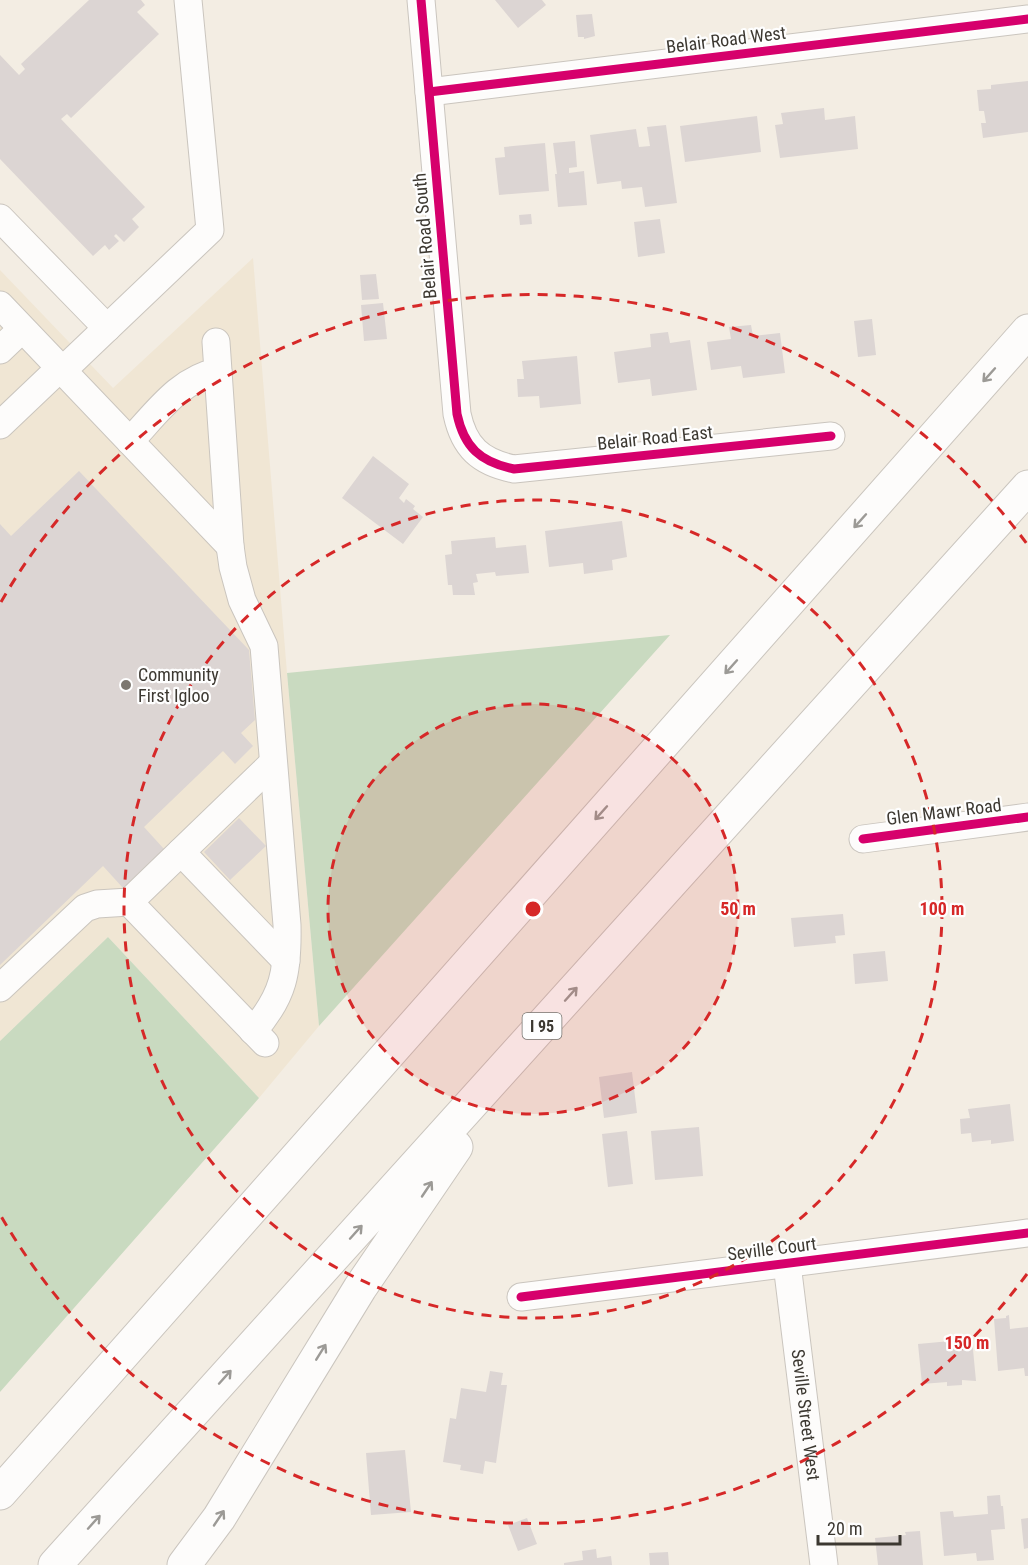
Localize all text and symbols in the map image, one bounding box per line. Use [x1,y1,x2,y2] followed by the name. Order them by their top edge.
[665,22,787,57] street label: Belair Road West
[409,172,440,300] street label: Belair Road South
[982,367,996,382] one-way arrow
[596,421,714,454] street label: Belair Road East
[853,513,867,528] one-way arrow
[724,659,738,674] one-way arrow
[138,664,219,706] place label: Community First Igloo
[119,678,133,692] marker: Community First Igloo
[885,794,1003,829] street label: Glen Mawr Road
[594,805,608,820] one-way arrow
[720,898,756,919] text: 50 m
[920,898,964,919] text: 100 m
[523,899,543,919] centre of rings
[564,987,578,1002] one-way arrow
[522,1013,562,1039] road number: I 95
[421,1180,434,1197] one-way arrow
[349,1225,363,1240] one-way arrow
[726,1233,818,1264] street label: Seville Court
[945,1332,989,1353] text: 150 m
[315,1344,327,1361] one-way arrow
[788,1348,825,1482] street label: Seville Street West
[218,1370,232,1385] one-way arrow
[818,1508,900,1546] scale bar
[213,1510,225,1527] one-way arrow
[87,1514,101,1529] one-way arrow
[827,1518,862,1539] text: 20 m

